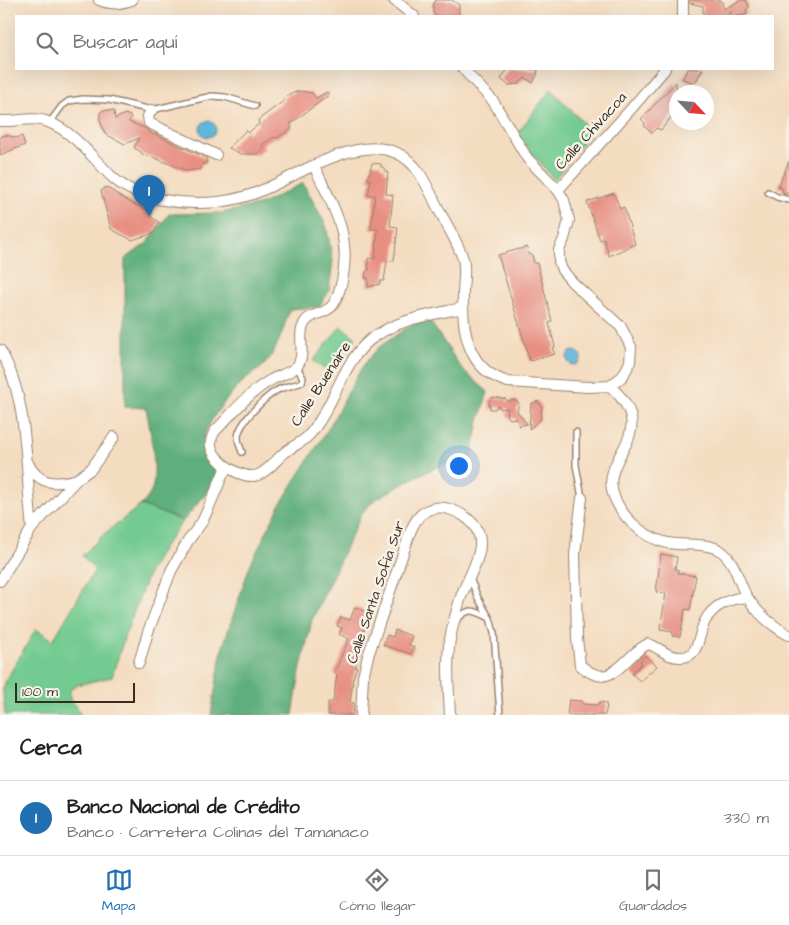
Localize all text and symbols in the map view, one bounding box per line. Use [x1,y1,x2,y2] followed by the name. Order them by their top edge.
[15,15,774,70] search box
[33,29,61,57] icon: search
[73,29,177,56] text: Buscar aquí
[669,85,714,130] north arrow
[550,87,632,175] street label: Calle Chivacoa
[133,175,165,216] pin: 1
[286,337,356,431] street label: Calle Buenaire
[446,453,472,479] your location
[342,518,410,666] street label: Calle Santa Sofía Sur
[15,680,135,703] scale bar
[22,682,58,702] text: 100 m
[20,733,82,762] text: Cerca
[67,794,300,821] text: Banco Nacional de Crédito
[35,807,37,829] text: 1
[724,807,769,829] text: 330 m
[67,821,369,843] text: Banco · Carretera Colinas del Tamanaco
[102,866,135,916] tab: Mapa
[339,866,415,916] tab: Cómo llegar
[619,866,687,916] tab: Guardados

